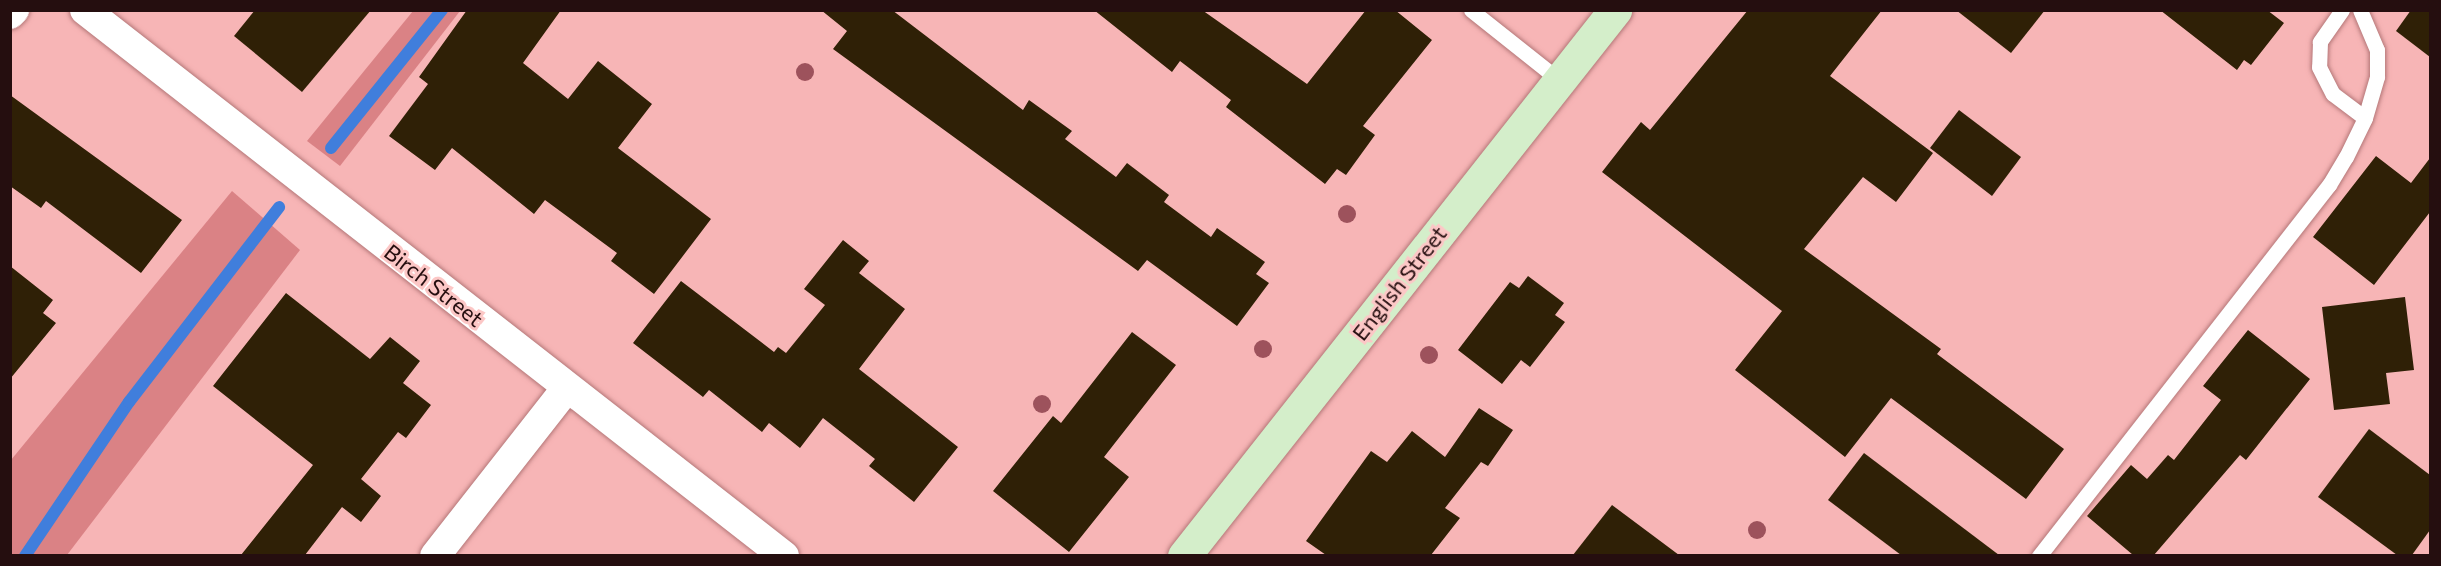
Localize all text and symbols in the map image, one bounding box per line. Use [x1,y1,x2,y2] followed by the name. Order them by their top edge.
[1346,221,1452,345] street label: English Street
[379,238,489,332] street label: Birch Street

